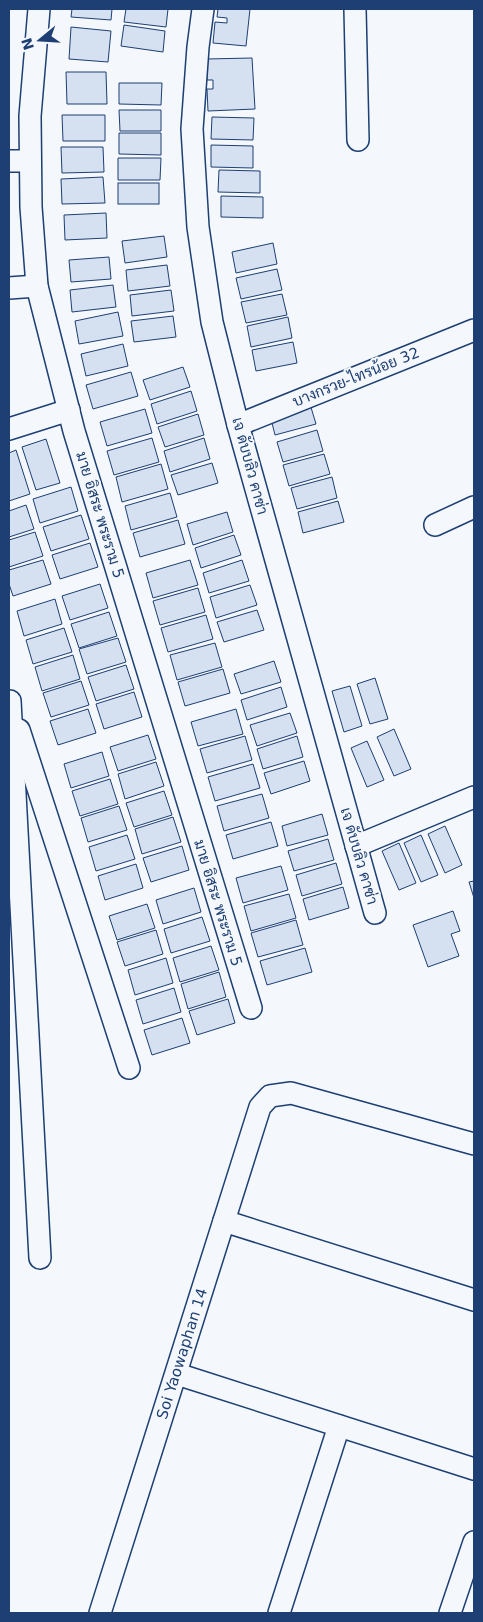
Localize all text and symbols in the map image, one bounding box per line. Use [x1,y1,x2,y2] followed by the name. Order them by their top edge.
[15,15,65,65] north arrow
[18,36,37,52] text: N
[290,342,422,411] street label: บางกรวย-ไทรน้อย 32
[228,415,273,517] street label: เจ ดับบลิว คาซ่า
[72,449,128,581] street label: มาย อิสระ พระราม 5
[337,805,382,907] street label: เจ ดับบลิว คาซ่า
[190,837,246,969] street label: มาย อิสระ พระราม 5
[153,1286,211,1421] street label: Soi Yaowaphan 14

